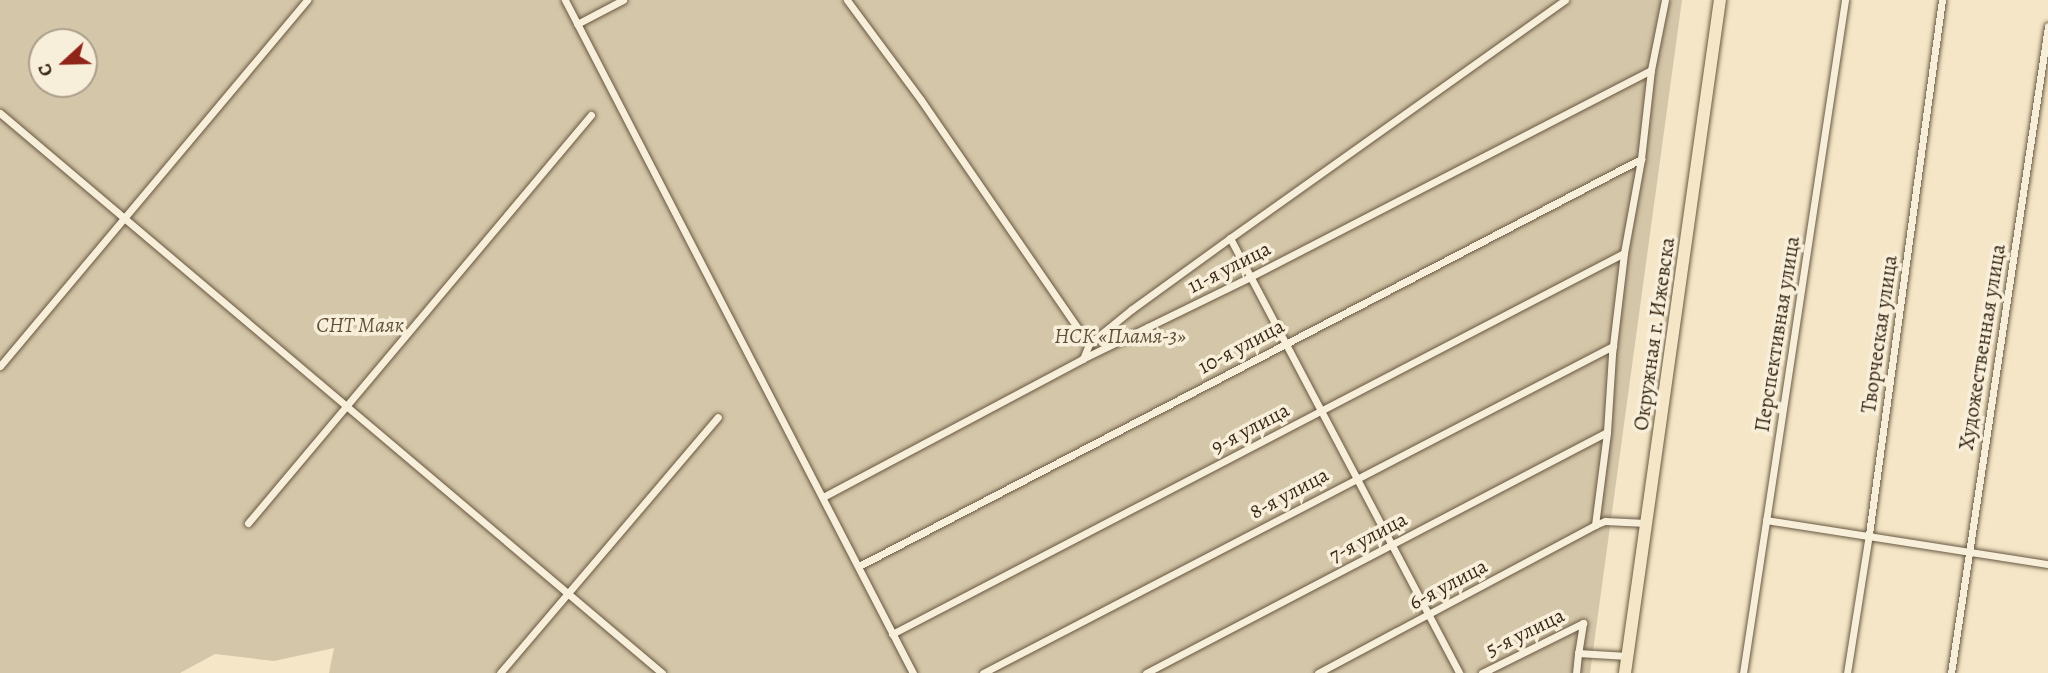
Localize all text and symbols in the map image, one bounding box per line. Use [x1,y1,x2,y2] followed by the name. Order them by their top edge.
[28,28,98,98] north arrow
[31,60,60,80] text: С
[1749,234,1805,434] street label: Перспективная улица
[1183,235,1275,299] street label: 11-я улица
[1628,236,1680,432] street label: Окружная г. Ижевска
[1953,242,2011,452] street label: Художественная улица
[1855,253,1903,415] street label: Творческая улица
[316,312,404,338] park label: СНТ Маяк
[1194,313,1288,379] street label: 10-я улица
[1054,323,1186,349] park label: НСК «Пламя-3»
[1207,397,1293,459] street label: 9-я улица
[1245,462,1333,524] street label: 8-я улица
[1325,506,1411,568] street label: 7-я улица
[1404,553,1492,615] street label: 6-я улица
[1482,602,1568,662] street label: 5-я улица

